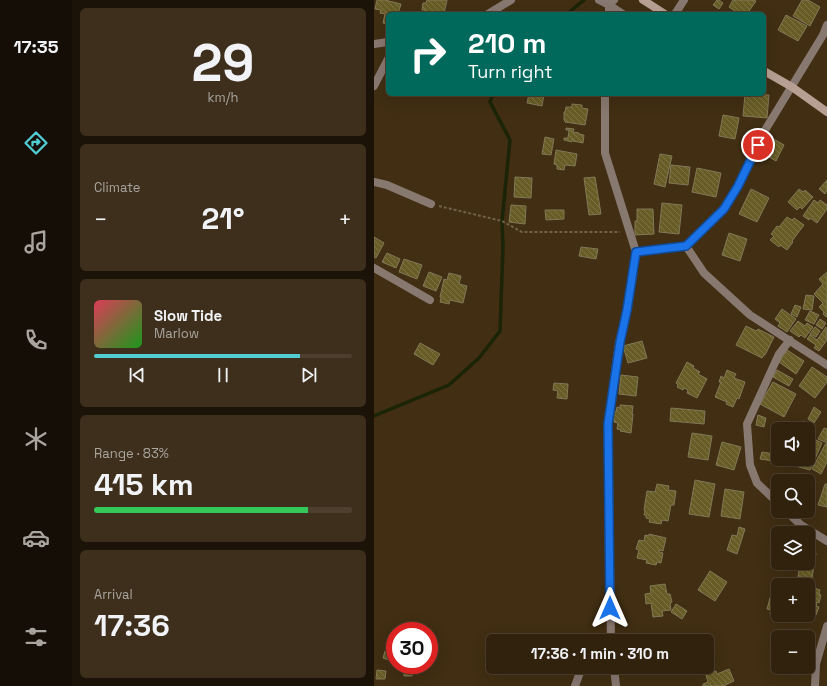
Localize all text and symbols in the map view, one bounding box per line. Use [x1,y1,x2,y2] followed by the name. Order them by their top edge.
[468,25,546,61] text: 210 m
[402,28,454,80] icon: right
[192,30,254,96] text: 29
[13,35,59,58] text: 17:35
[468,60,552,83] text: Turn right
[208,89,238,106] text: km/h
[741,128,775,162] pin
[22,129,50,157] icon: directions
[747,134,769,156] icon: arrive
[94,179,140,196] text: Climate
[201,199,245,238] text: 21°
[94,205,108,233] text: −
[338,205,352,233] text: +
[22,228,50,256] icon: music
[154,306,222,325] text: Slow Tide
[154,325,199,342] text: Marlow
[22,326,50,354] icon: phone
[126,364,148,386] icon: previous
[212,364,234,386] icon: pause
[298,364,320,386] icon: next
[771,422,815,674] map controls
[771,422,815,466] button: sound
[22,425,50,453] icon: climate
[94,445,169,462] text: Range · 83%
[94,465,194,504] text: 415 km
[771,474,815,518] button: search
[22,524,50,552] icon: car
[771,526,815,570] button: layers
[771,578,815,622] button: +
[94,586,133,603] text: Arrival
[589,587,631,629] position arrow
[94,606,170,645] text: 17:36
[386,622,438,674] speed limit sign: 30
[22,623,50,651] icon: filters
[771,630,815,674] button: −
[531,644,669,663] text: 17:36 · 1 min · 310 m

